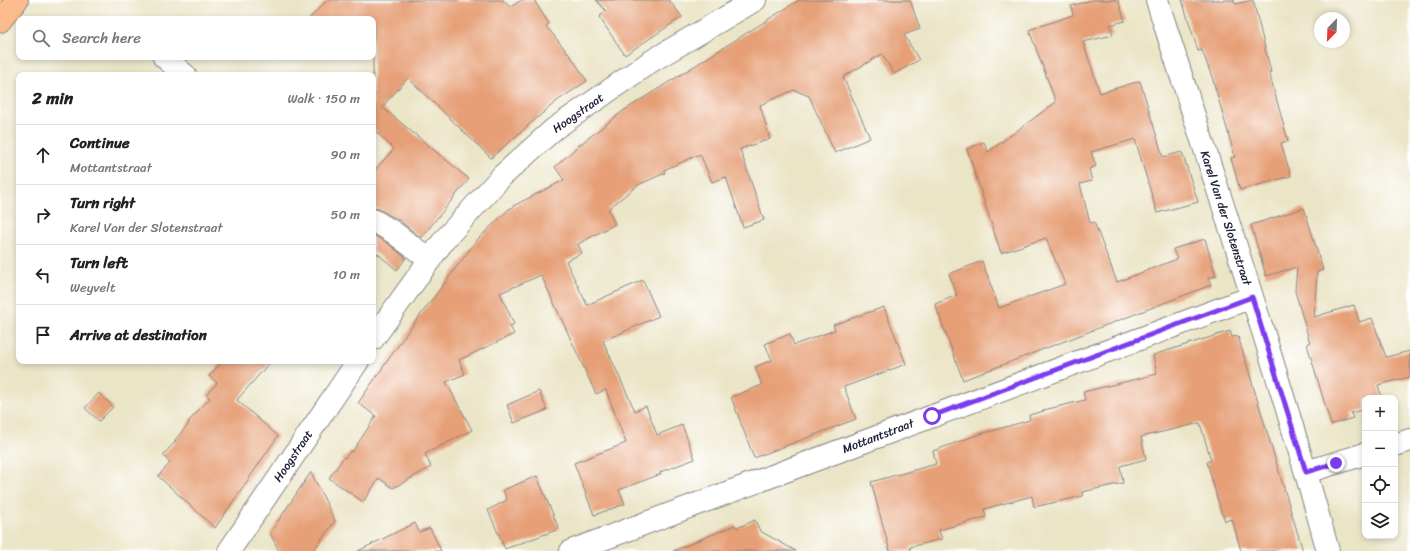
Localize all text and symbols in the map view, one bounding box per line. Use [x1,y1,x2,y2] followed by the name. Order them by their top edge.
[1314,12,1350,48] north arrow
[16,16,376,60] search box
[62,25,141,51] text: Search here
[30,27,52,49] icon: search
[32,83,73,113] text: 2 min
[287,87,360,110] text: Walk · 150 m
[547,87,609,139] street label: Hoogstraat
[70,130,130,156] text: Continue
[330,143,360,166] text: 90 m
[32,144,54,166] icon: ahead
[1194,148,1259,289] street label: Karel Van der Slotenstraat
[70,156,152,179] text: Mottantstraat
[70,190,135,216] text: Turn right
[330,203,360,226] text: 50 m
[32,204,54,226] icon: right
[70,216,223,239] text: Karel Van der Slotenstraat
[70,250,128,276] text: Turn left
[333,263,360,286] text: 10 m
[32,264,54,286] icon: left
[70,276,116,299] text: Weyvelt
[70,322,207,348] text: Arrive at destination
[32,324,54,346] icon: arrive
[1362,395,1398,539] map controls
[1362,395,1398,431] button: +
[923,407,941,425] route start
[839,412,918,460] street label: Mottantstraat
[267,425,319,487] street label: Hoogstraat
[1362,431,1398,467] button: −
[1327,454,1345,472] route end
[1362,467,1398,503] button: locate
[1362,503,1398,539] button: layers

